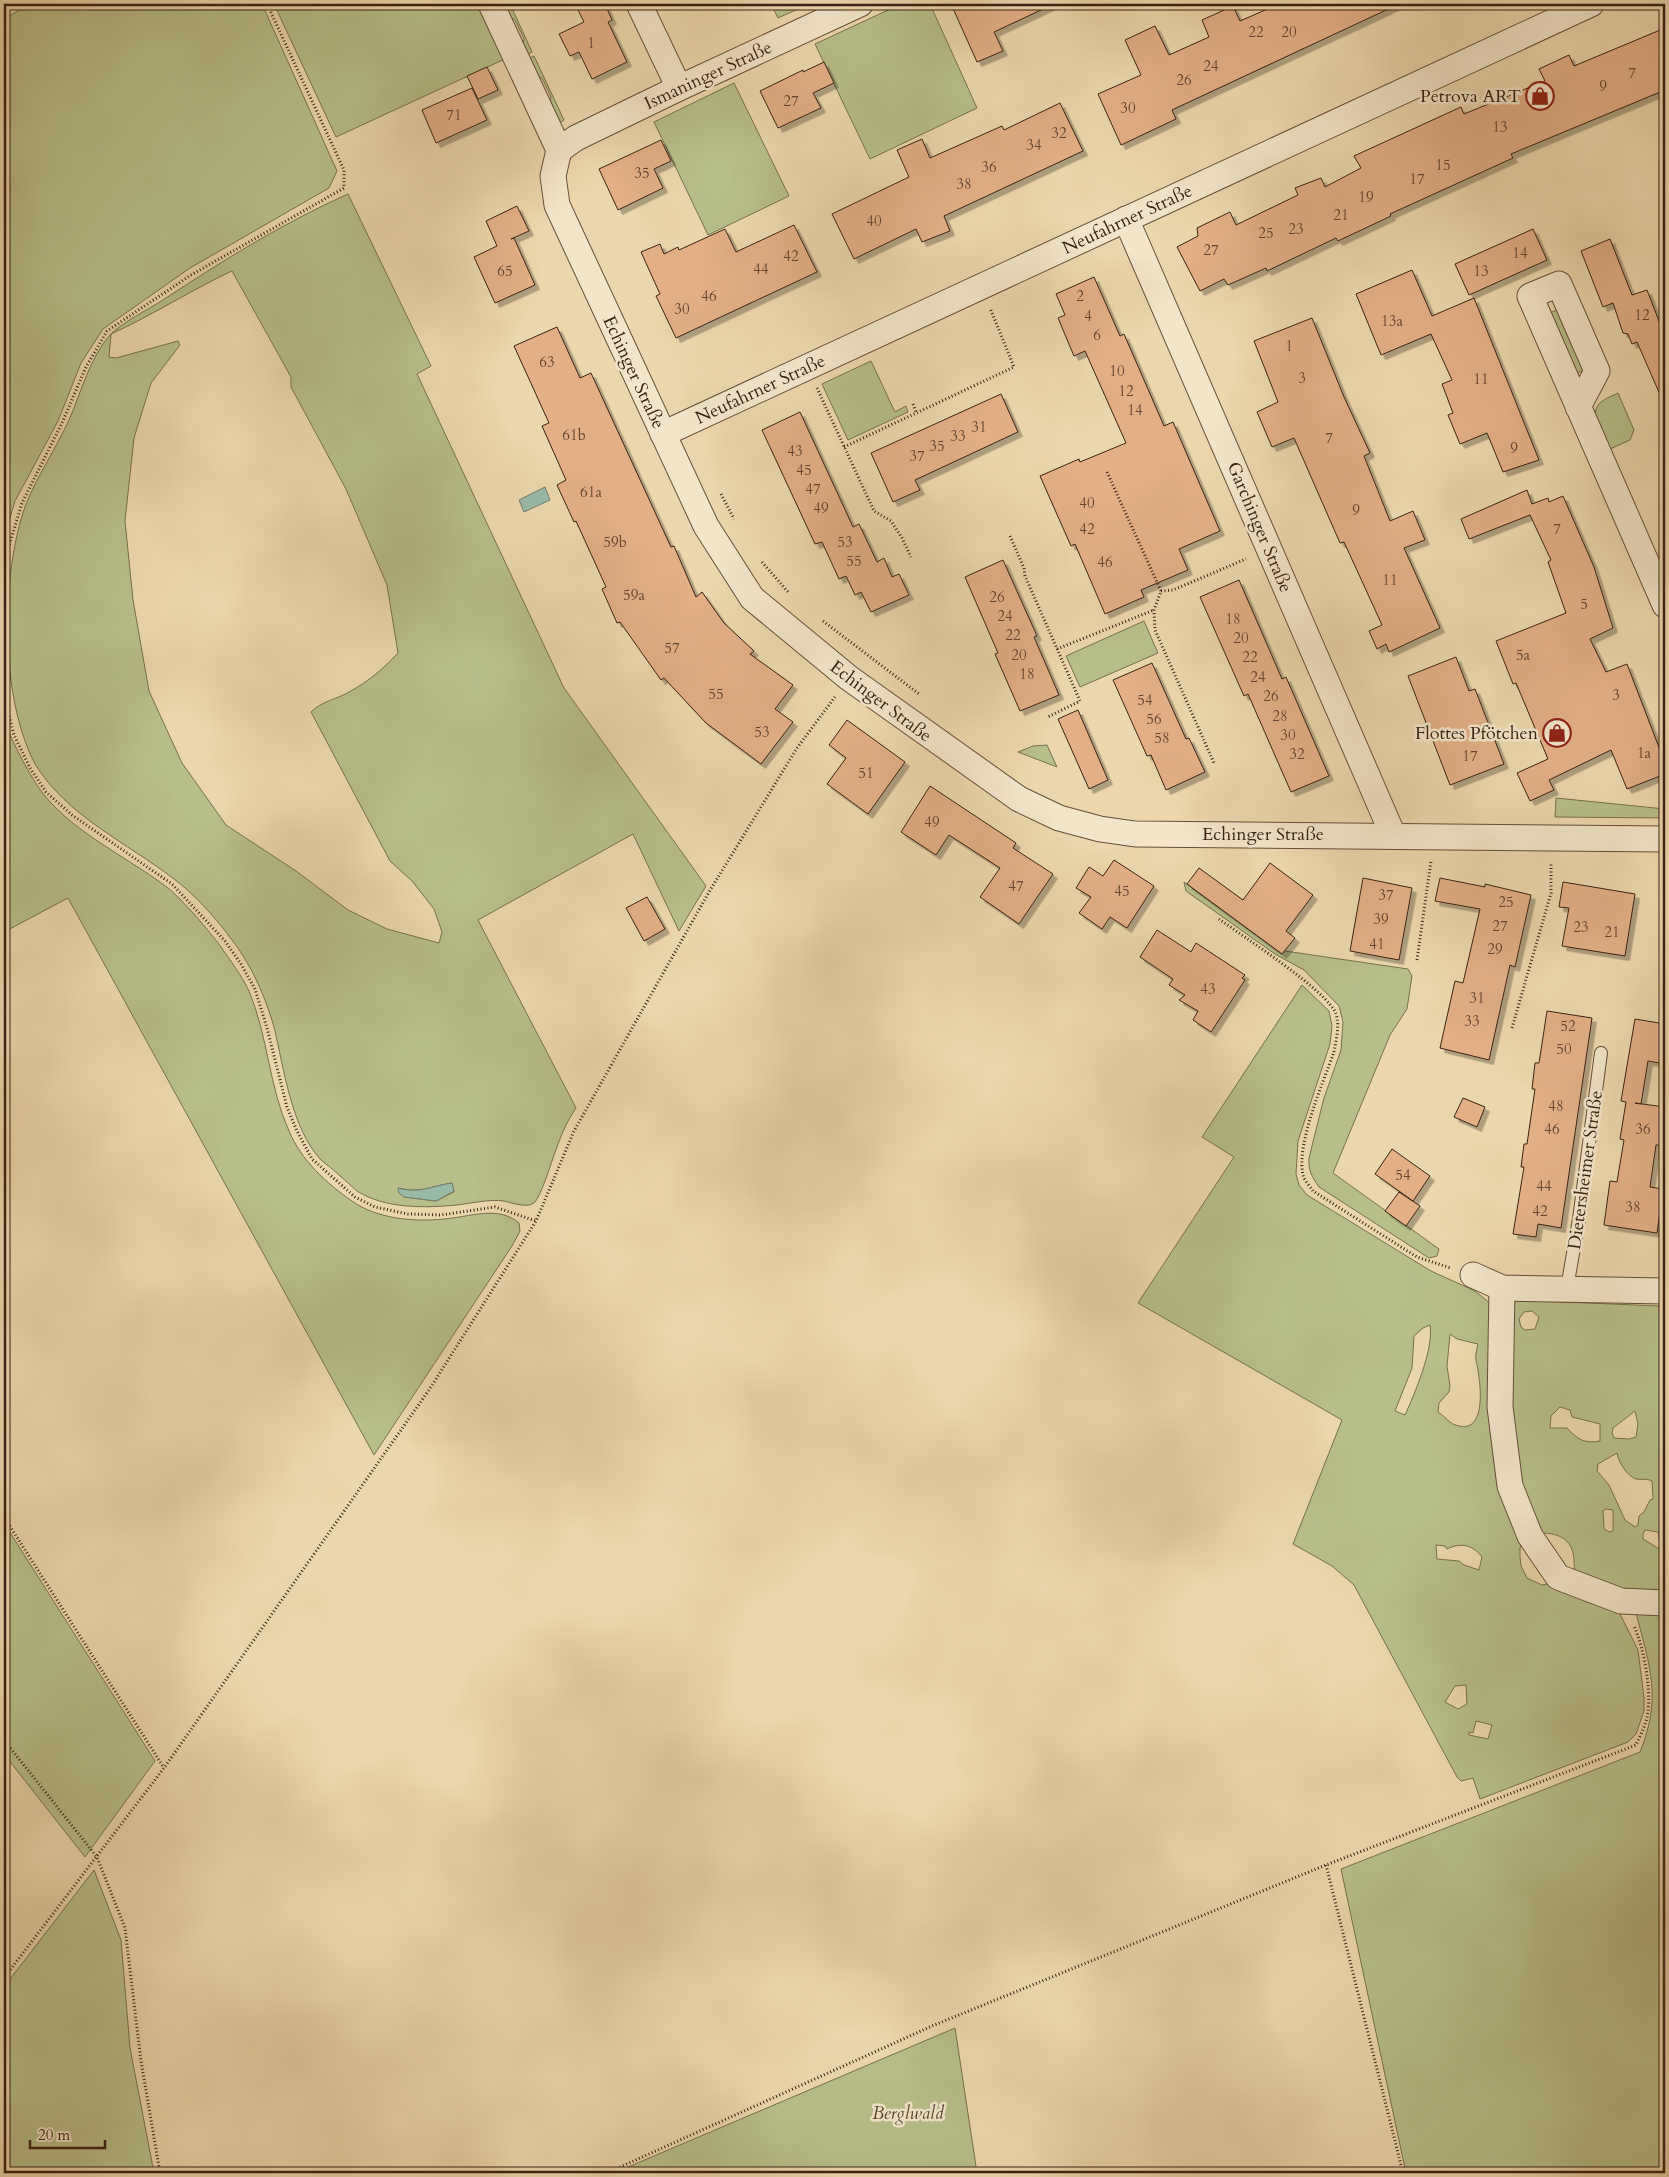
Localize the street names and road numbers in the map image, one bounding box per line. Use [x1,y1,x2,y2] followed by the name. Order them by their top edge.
[640,35,776,116] street label: Ismaninger Straße
[1058,178,1196,261] street label: Neufahrner Straße
[596,312,671,433] street label: Echinger Straße
[691,348,829,431] street label: Neufahrner Straße
[1221,458,1298,596] street label: Garchinger Straße
[824,655,937,748] street label: Echinger Straße
[1202,822,1324,847] street label: Echinger Straße
[1562,1089,1609,1251] street label: Dietersheimer Straße

